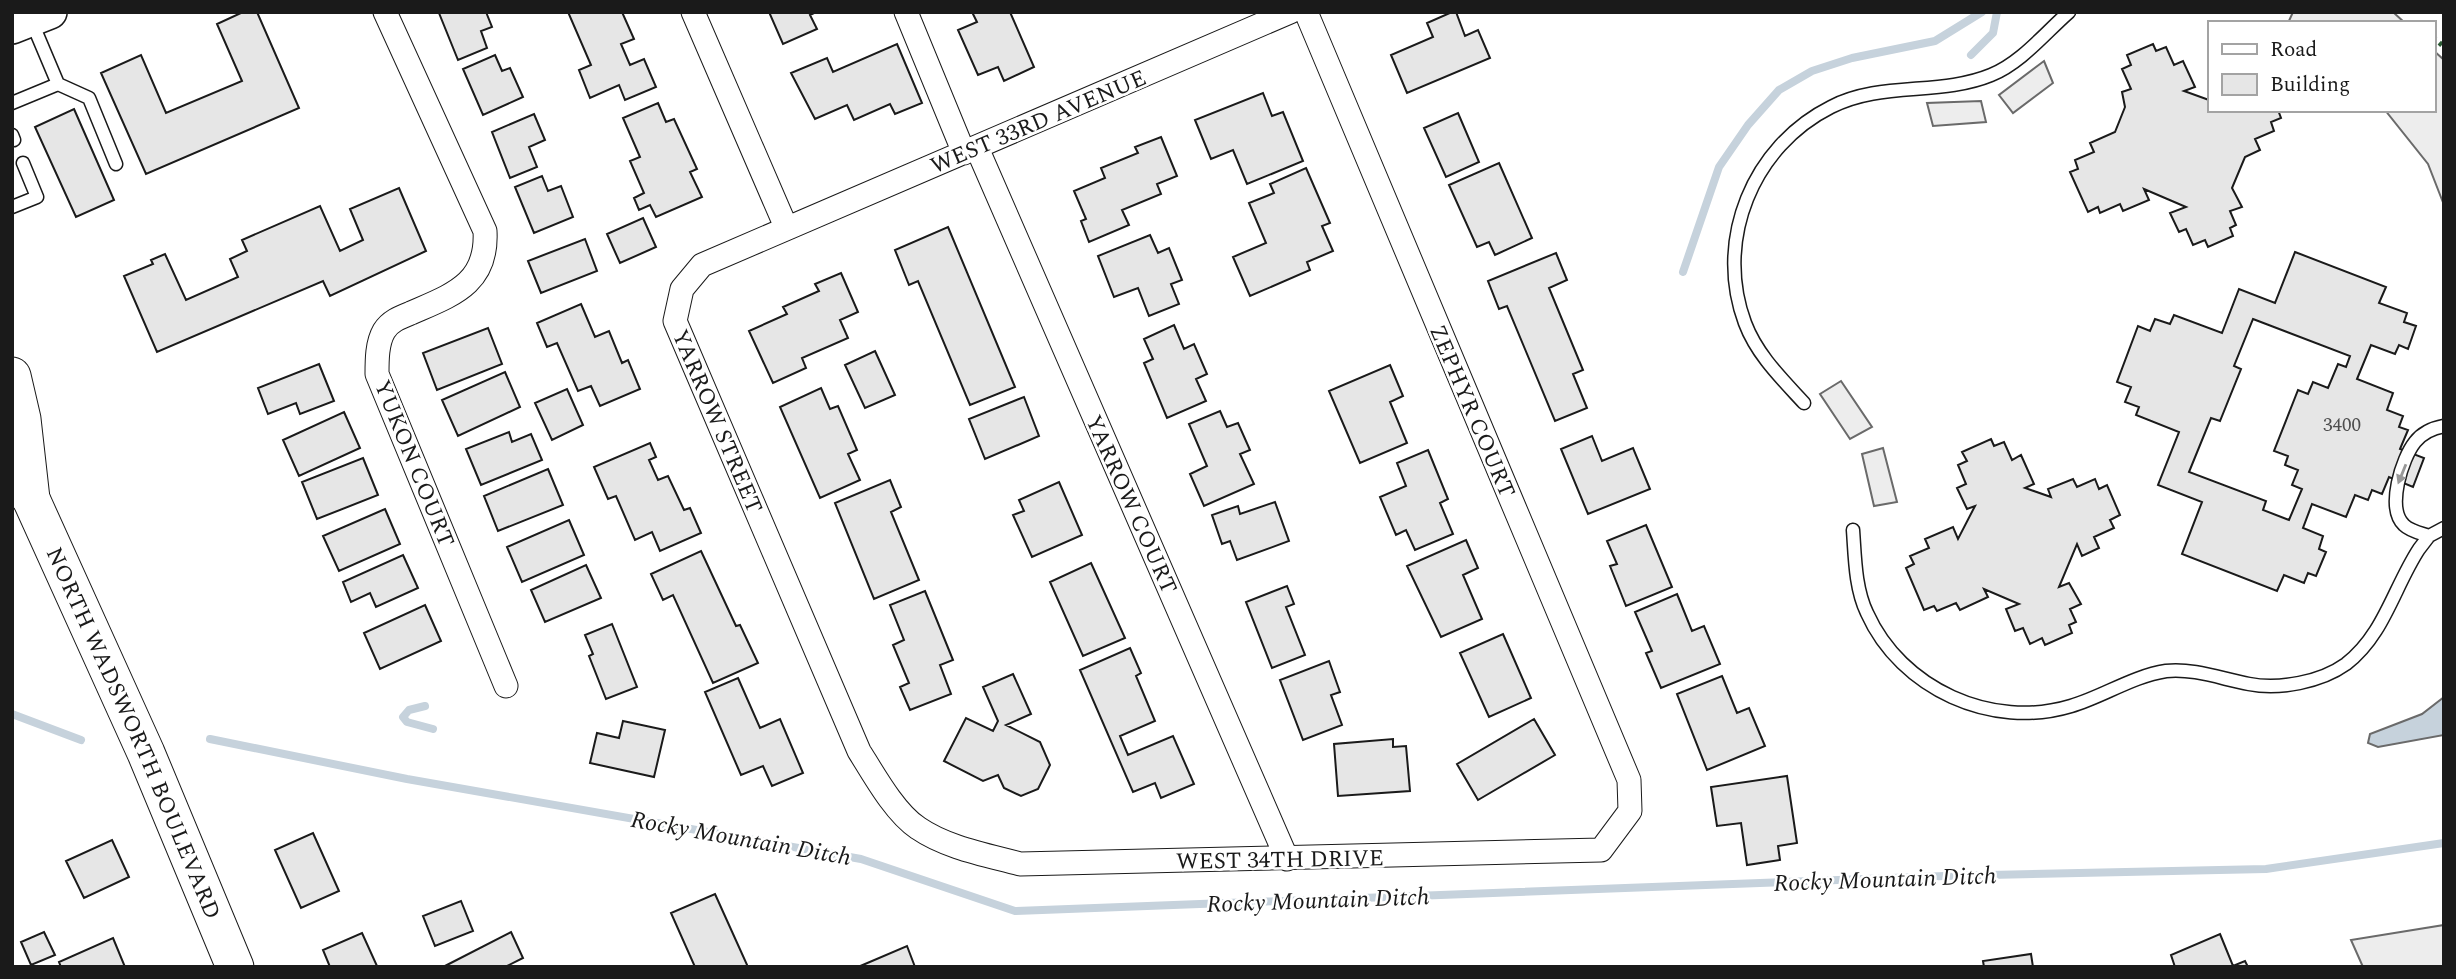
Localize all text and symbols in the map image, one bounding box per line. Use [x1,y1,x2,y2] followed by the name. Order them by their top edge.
[2208,21,2435,112] legend
[2270,34,2317,66] text: Road
[925,61,1152,184] street label: WEST 33RD AVENUE
[2270,69,2350,101] text: Building
[1419,320,1524,503] street label: ZEPHYR COURT
[662,324,771,519] street label: YARROW STREET
[364,375,463,552] street label: YUKON COURT
[1075,409,1186,600] street label: YARROW COURT
[2323,411,2361,440] house number: 3400
[2397,463,2408,484] one-way arrow
[36,542,229,925] street label: NORTH WADSWORTH BOULEVARD
[628,802,854,876] water label: Rocky Mountain Ditch
[1176,841,1384,880] street label: WEST 34TH DRIVE
[1773,858,1997,902] water label: Rocky Mountain Ditch
[1206,879,1430,923] water label: Rocky Mountain Ditch

